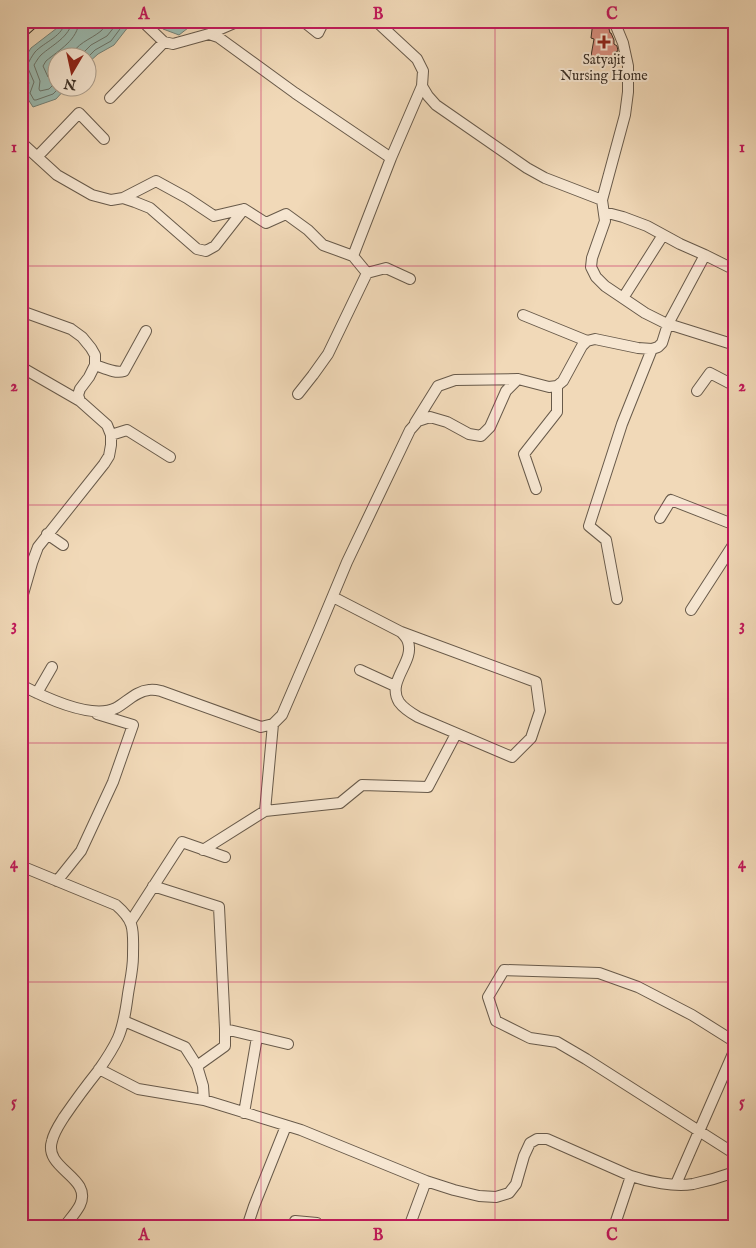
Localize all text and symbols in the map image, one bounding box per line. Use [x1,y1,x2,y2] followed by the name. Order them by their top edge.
[138,5,151,25] text: A
[373,5,384,25] text: B
[606,5,618,25] text: C
[597,35,611,49] marker: Satyajit Nursing Home
[48,48,98,98] north arrow
[560,51,648,85] place label: Satyajit Nursing Home
[63,74,79,94] text: N
[11,138,17,158] text: 1
[739,138,745,158] text: 1
[10,377,18,397] text: 2
[738,377,746,397] text: 2
[11,616,17,636] text: 3
[739,616,745,636] text: 3
[10,854,19,874] text: 4
[738,854,747,874] text: 4
[11,1093,17,1113] text: 5
[739,1093,745,1113] text: 5
[138,1226,151,1246] text: A
[373,1226,384,1246] text: B
[606,1226,618,1246] text: C

